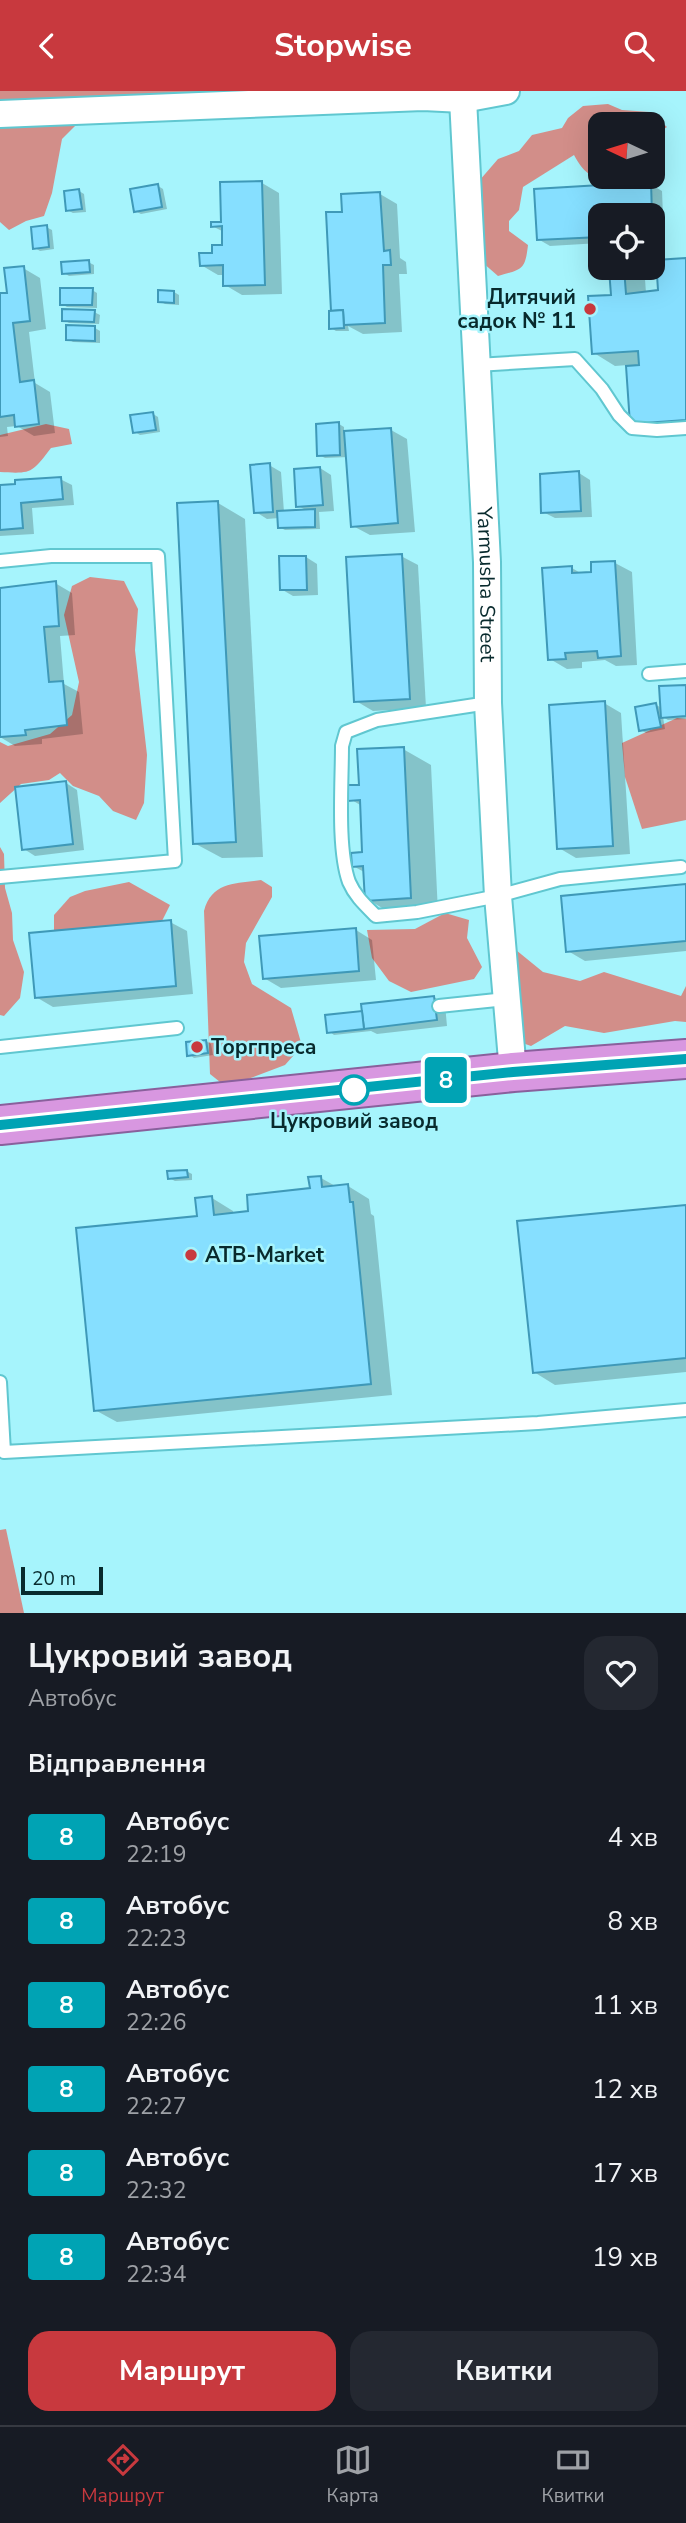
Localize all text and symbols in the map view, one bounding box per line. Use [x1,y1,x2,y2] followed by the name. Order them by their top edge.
[274,24,412,67] text: Stopwise
[28,27,66,65] icon: back
[620,27,658,65] icon: search
[588,112,665,189] north arrow
[588,112,665,280] map controls
[588,203,665,280] button: locate
[457,283,576,335] place label: Дитячий садок № 11
[582,301,598,317] marker: Дитячий садок № 11
[470,505,502,663] street label: Yarmusha Street
[211,1033,317,1061] place label: Торгпреса
[189,1039,205,1055] marker: Торгпреса
[423,1057,469,1103] line badge: 8
[439,1064,453,1096] text: 8
[339,1075,369,1105] marker: Цукровий завод
[270,1107,438,1135] place label: Цукровий завод
[205,1241,325,1269] place label: ATB-Market
[183,1247,199,1263] marker: ATB-Market
[21,1564,103,1596] scale bar
[32,1566,76,1592] text: 20 m
[28,1634,292,1679] text: Цукровий завод
[584,1636,658,1710] button: heart
[28,1683,116,1714] text: Автобус
[28,1746,206,1781] text: Відправлення
[126,1804,229,1839] text: Автобус
[608,1820,658,1855] text: 4 хв
[59,1821,74,1853] text: 8
[126,1839,186,1870] text: 22:19
[126,1888,229,1923] text: Автобус
[608,1904,658,1939] text: 8 хв
[59,1905,74,1937] text: 8
[126,1923,186,1954] text: 22:23
[126,1972,229,2007] text: Автобус
[592,1988,658,2023] text: 11 хв
[59,1989,74,2021] text: 8
[126,2007,186,2038] text: 22:26
[126,2056,229,2091] text: Автобус
[592,2072,658,2107] text: 12 хв
[59,2073,74,2105] text: 8
[126,2091,186,2122] text: 22:27
[126,2140,229,2175] text: Автобус
[592,2156,658,2191] text: 17 хв
[59,2157,74,2189] text: 8
[126,2175,186,2206] text: 22:32
[126,2224,229,2259] text: Автобус
[592,2240,658,2275] text: 19 хв
[59,2241,74,2273] text: 8
[126,2259,186,2290] text: 22:34
[28,2331,336,2411] button: Маршрут
[350,2331,658,2411] button: Квитки
[81,2441,164,2509] tab: Маршрут
[326,2441,379,2509] tab: Карта
[541,2441,605,2509] tab: Квитки

